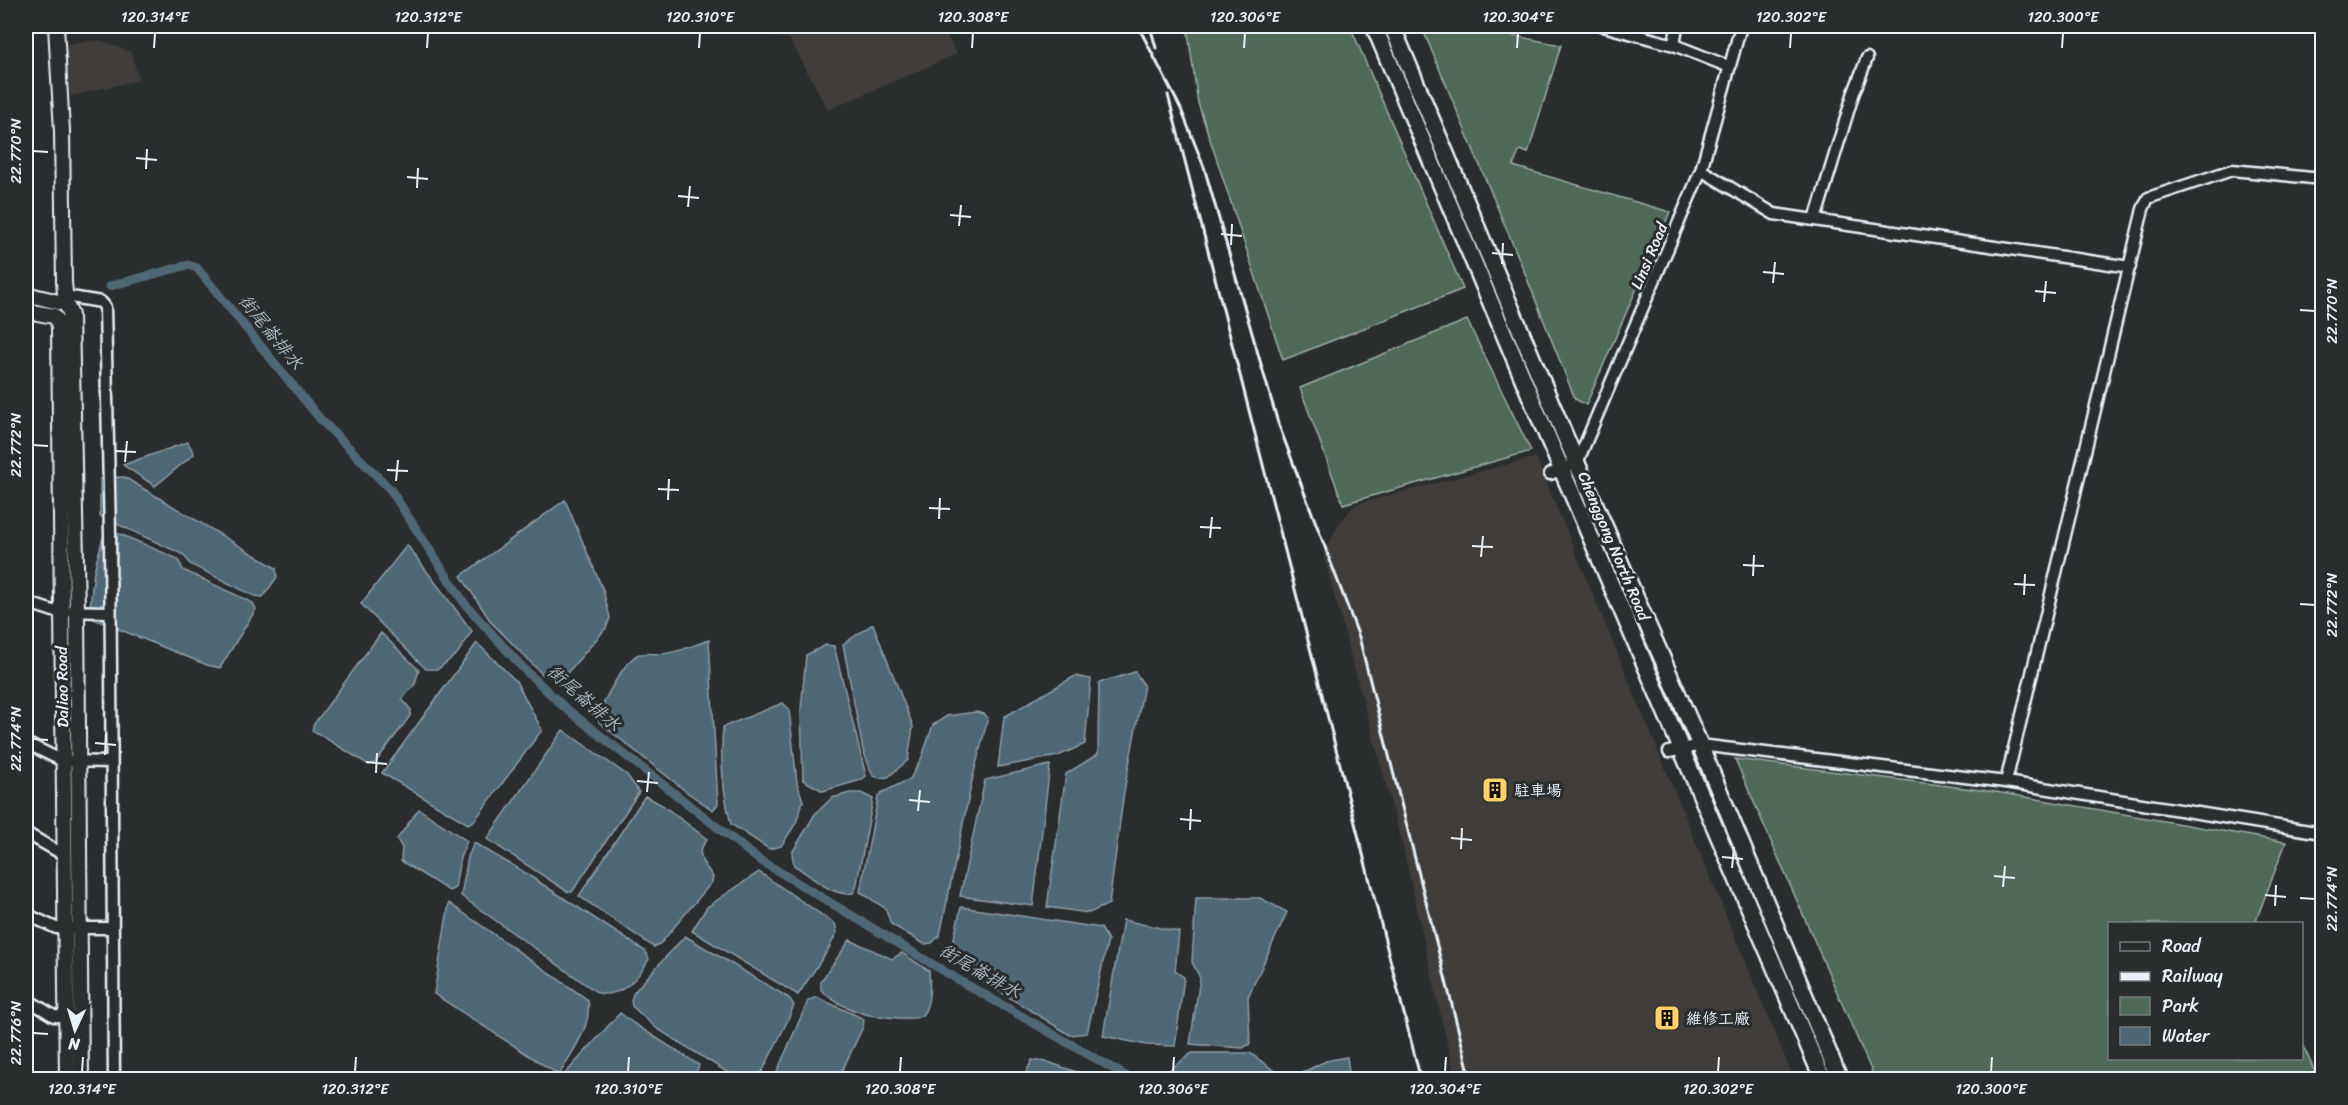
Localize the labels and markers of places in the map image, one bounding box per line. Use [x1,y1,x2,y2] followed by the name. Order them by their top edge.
[1480,775,1510,805] building icon: 駐車場
[1514,776,1562,805] place label: 駐車場
[1652,1003,1682,1033] building icon: 維修工廠
[1686,1004,1750,1033] place label: 維修工廠

